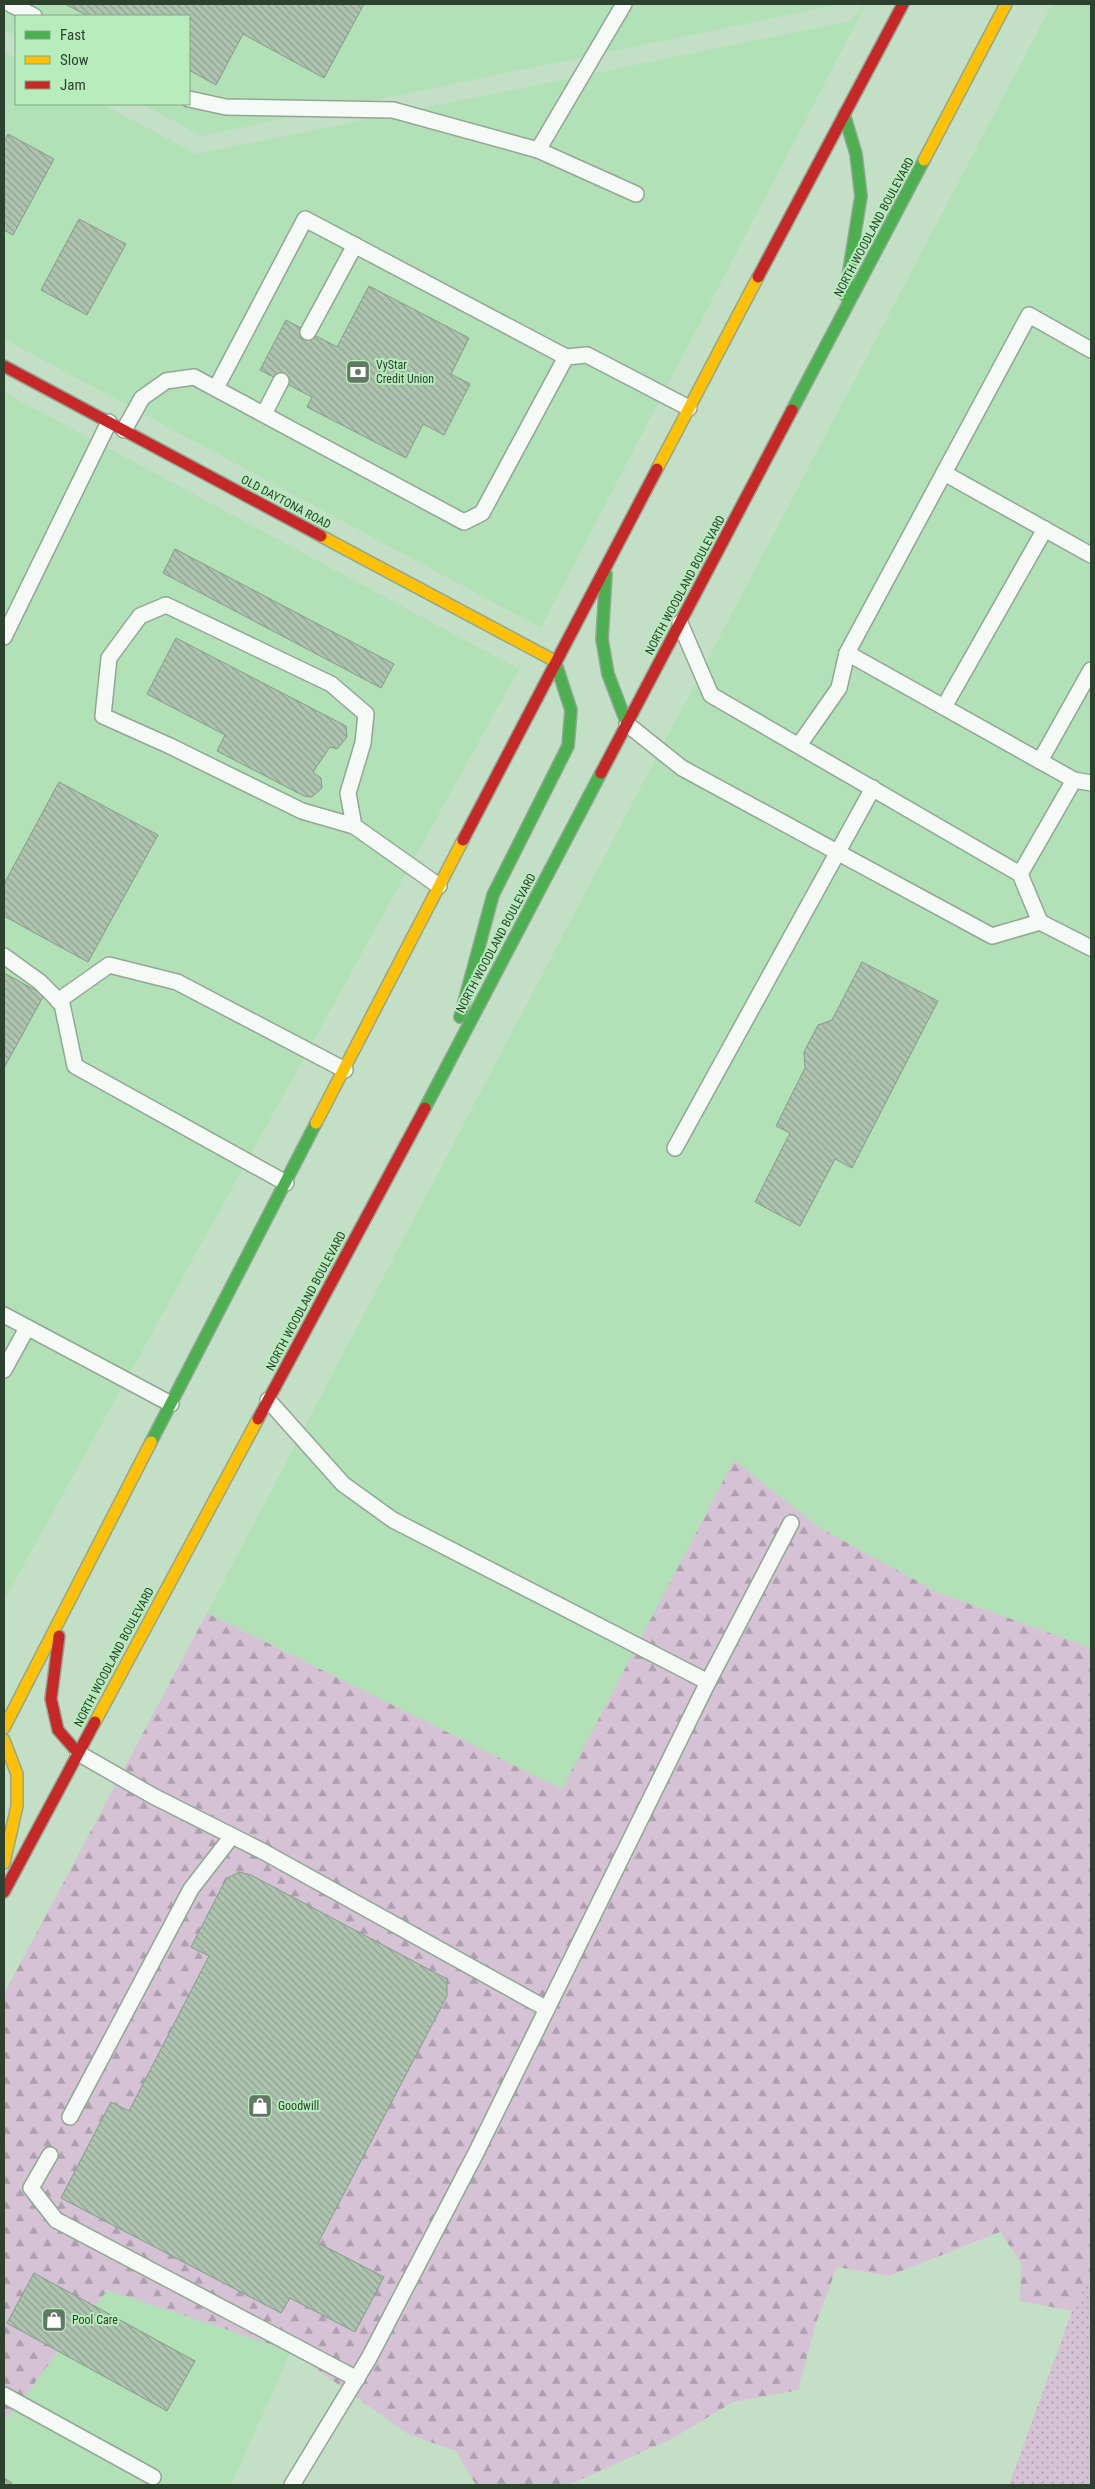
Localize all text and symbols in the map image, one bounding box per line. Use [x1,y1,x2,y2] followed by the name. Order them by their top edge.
[15,15,190,105] legend
[60,26,85,44] text: Fast
[60,51,89,69] text: Slow
[60,76,86,94] text: Jam
[831,155,917,299] street label: NORTH WOODLAND BOULEVARD
[376,358,434,386] place label: VyStar Credit Union
[345,359,371,385] bank icon: VyStar Credit Union
[239,472,333,532] street label: OLD DAYTONA ROAD
[642,513,728,657] street label: NORTH WOODLAND BOULEVARD
[453,871,539,1015] street label: NORTH WOODLAND BOULEVARD
[263,1229,349,1373] street label: NORTH WOODLAND BOULEVARD
[71,1585,157,1729] street label: NORTH WOODLAND BOULEVARD
[247,2093,273,2119] shop icon: Goodwill
[278,2099,319,2113] place label: Goodwill
[41,2307,67,2333] shop icon: Pool Care
[72,2313,118,2327] place label: Pool Care

